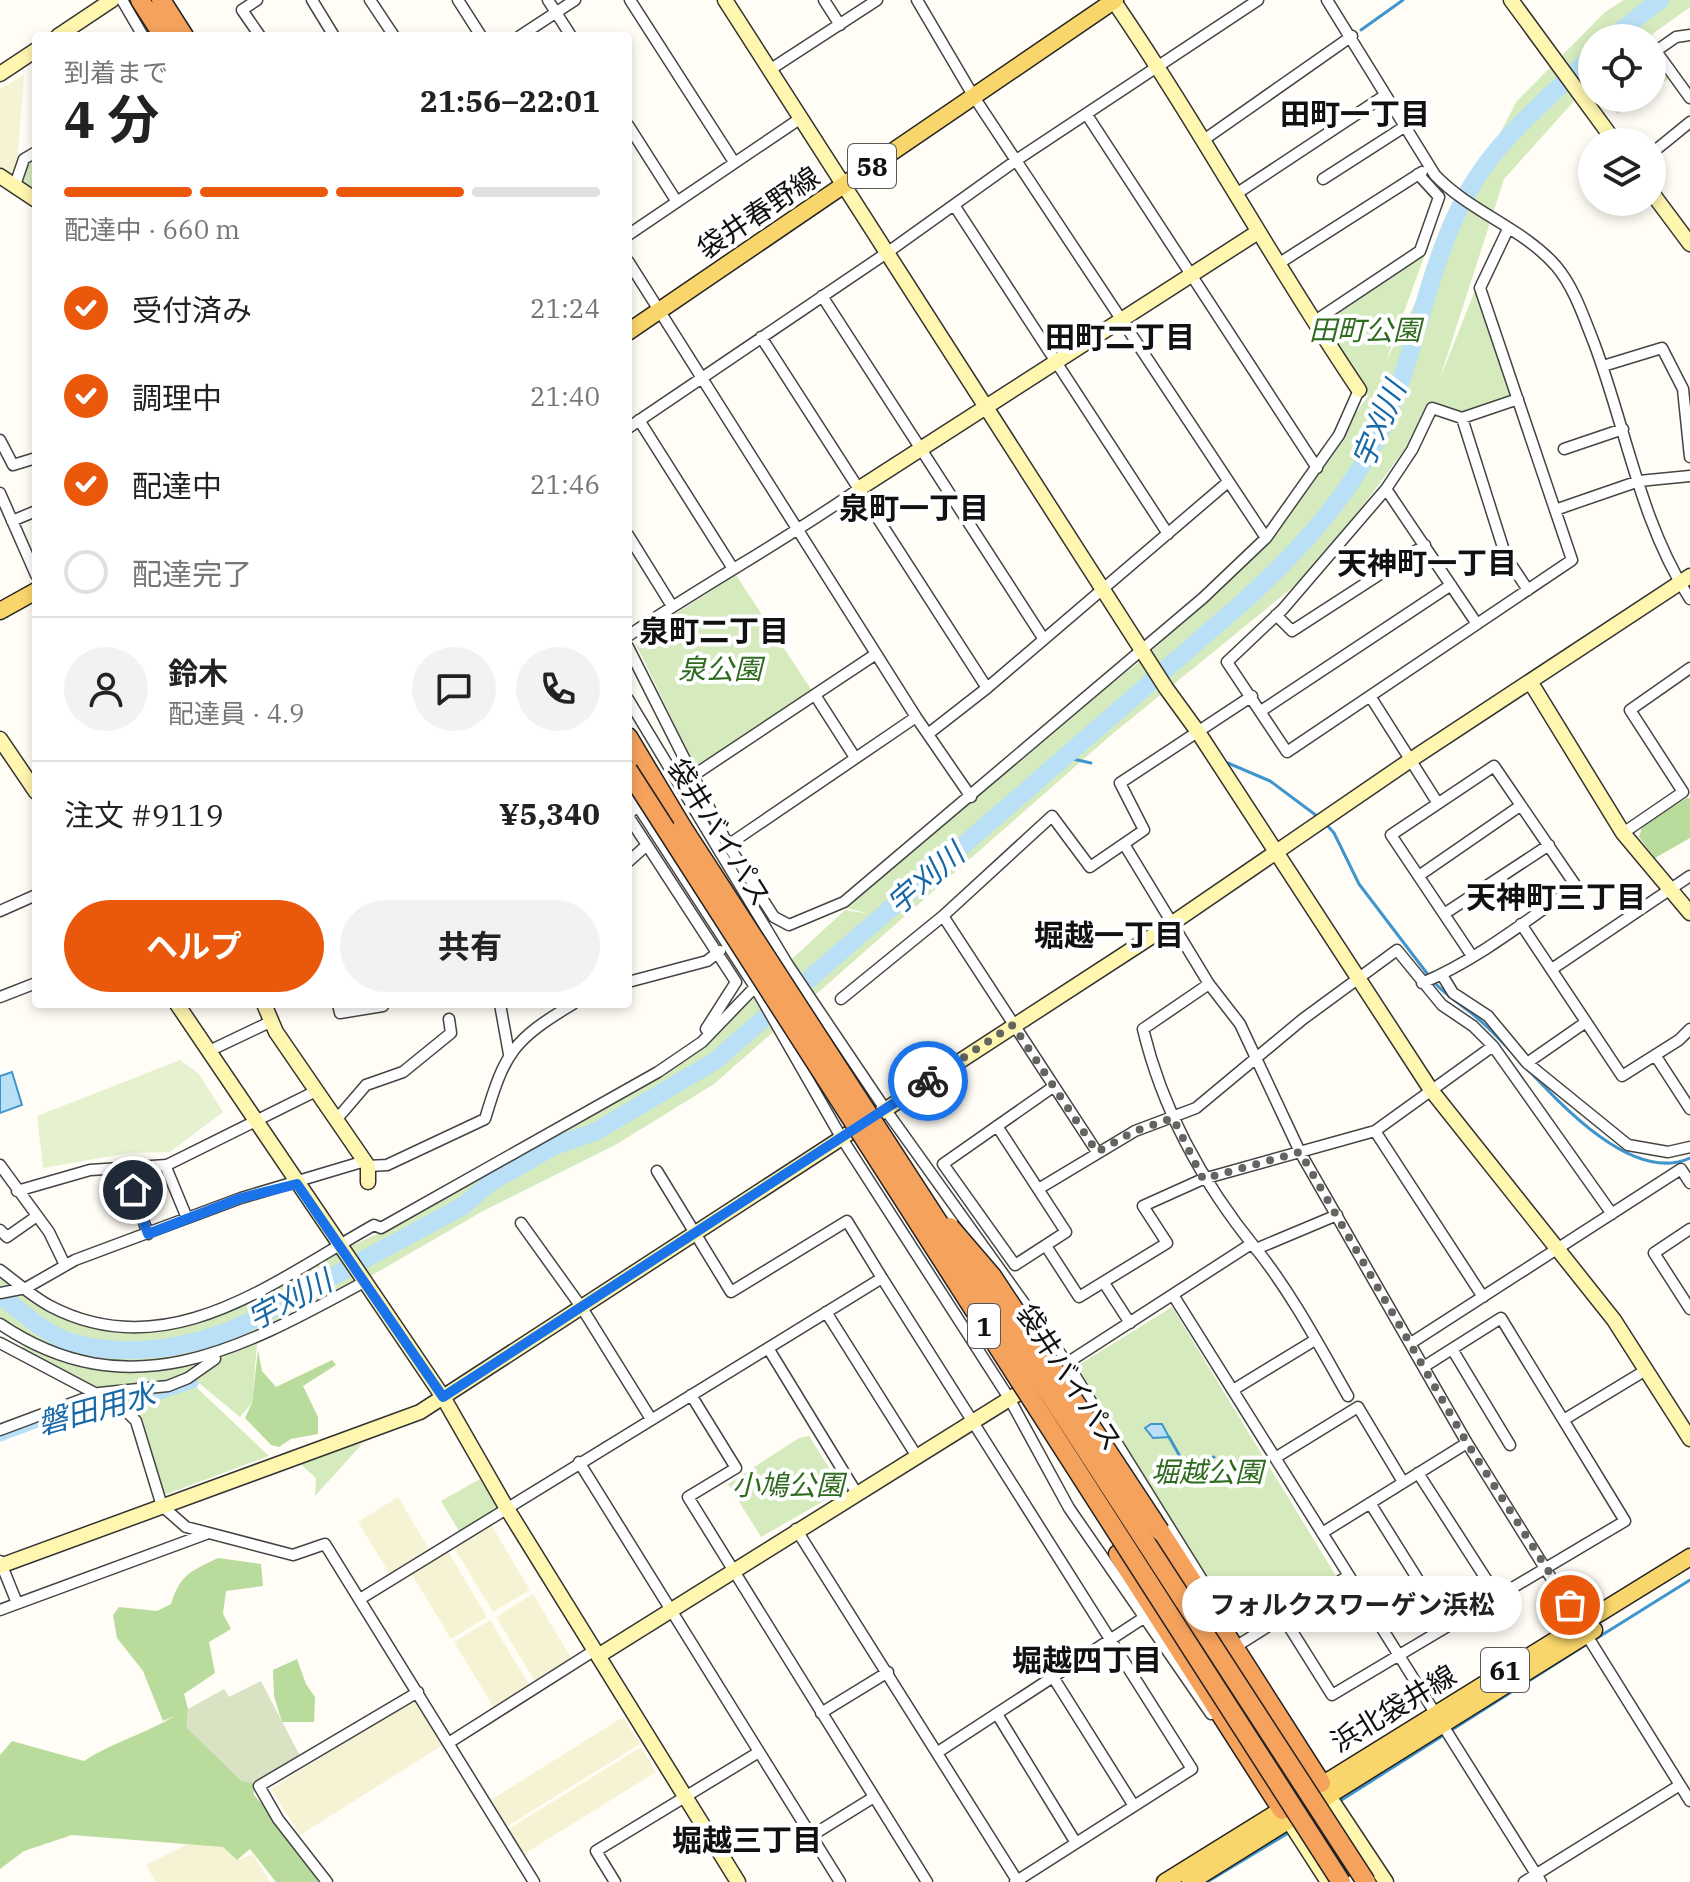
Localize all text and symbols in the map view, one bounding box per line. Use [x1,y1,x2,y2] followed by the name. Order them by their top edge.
[1578,24,1666,216] map controls
[1578,24,1666,112] button: locate
[64,55,168,89] text: 到着まで
[420,81,600,120] text: 21:56–22:01
[64,85,159,152] text: 4 分
[1280,94,1430,133] district label: 田町一丁目
[1578,128,1666,216] button: layers
[848,144,896,188] road number: 58
[690,158,826,266] street label: 袋井春野線
[64,212,240,246] text: 配達中 · 660 m
[64,286,108,330] icon: check
[132,290,252,329] text: 受付済み
[530,291,600,325] text: 21:24
[1309,311,1425,348] park label: 田町公園
[1045,317,1195,356] district label: 田町二丁目
[1342,372,1415,473] water label: 宇刈川
[64,374,108,418] icon: check
[132,378,222,417] text: 調理中
[530,379,600,413] text: 21:40
[64,462,108,506] icon: check
[132,466,222,505] text: 配達中
[530,467,600,501] text: 21:46
[839,488,989,527] district label: 泉町一丁目
[1337,543,1517,582] district label: 天神町一丁目
[132,554,252,593] text: 配達完了
[639,611,789,650] district label: 泉町二丁目
[64,647,148,731] button: person
[412,647,496,731] button: chat
[516,647,600,731] button: phone
[678,650,766,687] park label: 泉公園
[168,653,228,692] text: 鈴木
[168,696,305,730] text: 配達員 · 4.9
[660,751,780,913] street label: 袋井バイパス
[499,794,600,833] text: ¥5,340
[64,795,224,834] text: 注文 #9119
[878,832,974,922] water label: 宇刈川
[1466,877,1646,916] district label: 天神町三丁目
[64,900,324,992] button: ヘルプ
[340,900,600,992] button: 共有
[1034,915,1184,954] district label: 堀越一丁目
[888,1041,968,1121] courier
[906,1059,950,1103] icon: bike
[99,1156,167,1224] pin
[111,1168,155,1212] icon: home
[240,1259,341,1337] water label: 宇刈川
[1009,1297,1131,1457] street label: 袋井バイパス
[968,1304,1000,1348] road number: 1
[33,1373,162,1442] water label: 磐田用水
[1151,1453,1267,1490] park label: 堀越公園
[732,1466,848,1503] park label: 小鳩公園
[1536,1571,1604,1639] pin
[1182,1577,1522,1633] callout: フォルクスワーゲン浜松
[1548,1583,1592,1627] icon: bag
[1209,1587,1495,1621] text: フォルクスワーゲン浜松
[1012,1640,1162,1679] district label: 堀越四丁目
[1481,1648,1529,1692] road number: 61
[1323,1656,1463,1760] street label: 浜北袋井線
[672,1820,822,1859] district label: 堀越三丁目

